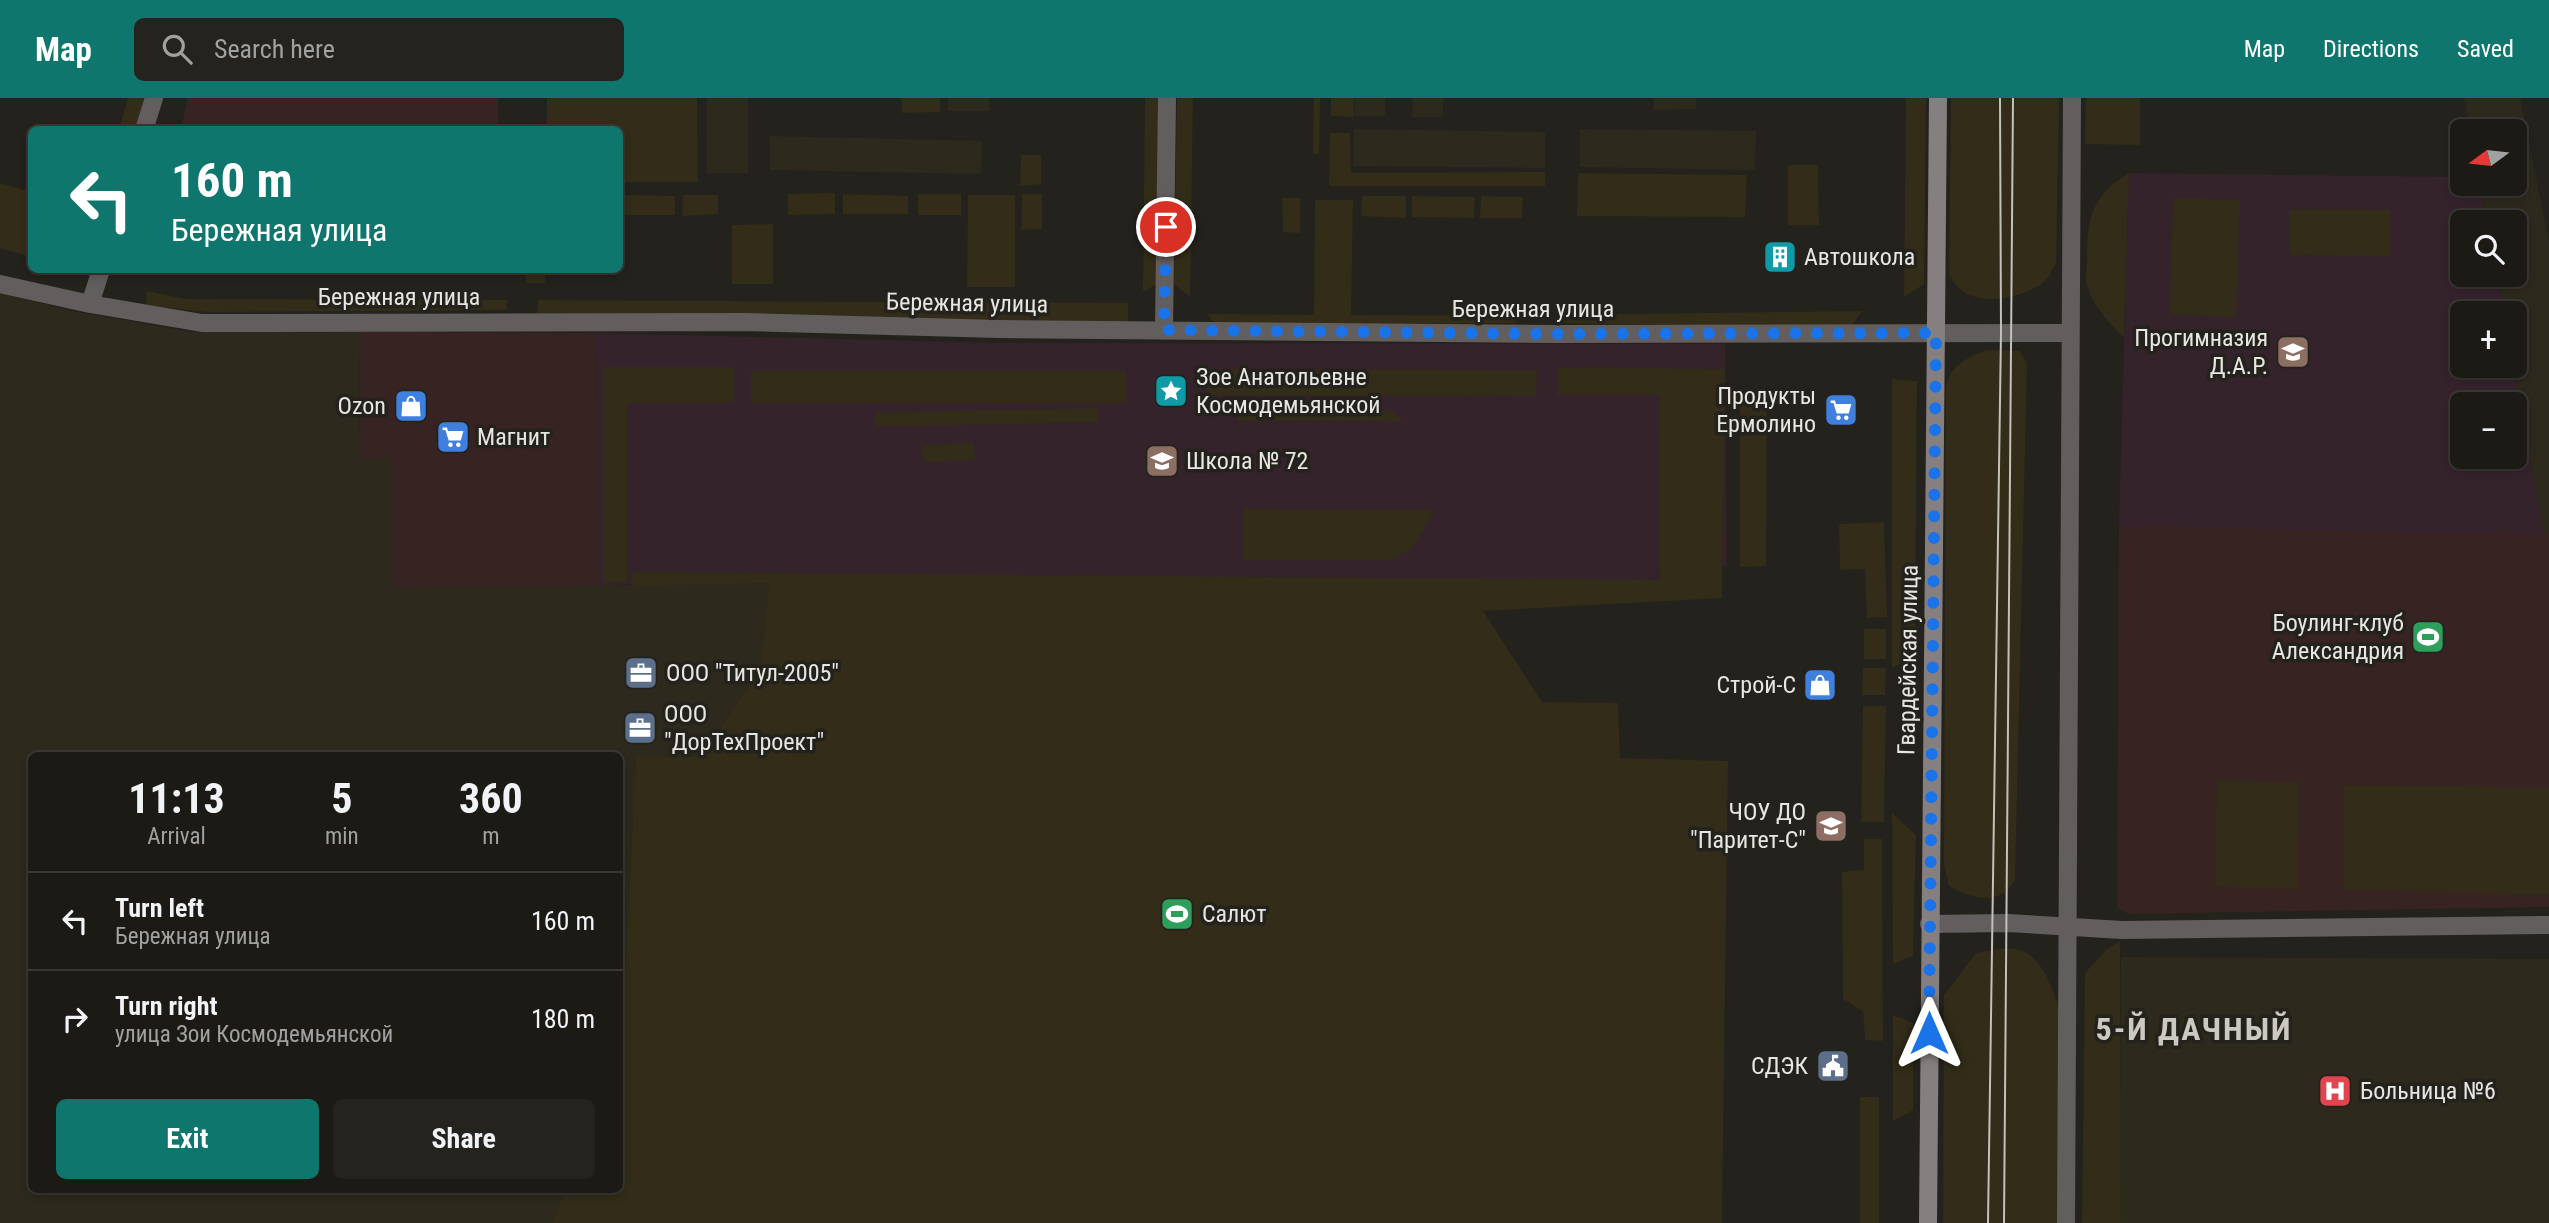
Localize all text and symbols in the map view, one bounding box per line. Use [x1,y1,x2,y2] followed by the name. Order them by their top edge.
[134,18,624,81] search box
[35,30,92,69] text: Map
[158,30,196,68] icon: search
[214,34,335,64] text: Search here
[2244,35,2285,63] text: Map
[2323,35,2419,63] text: Directions
[2457,35,2514,63] text: Saved
[2450,119,2527,196] north arrow
[2450,119,2527,469] map controls
[171,152,293,209] text: 160 m
[56,154,147,245] icon: left
[1136,197,1196,257] pin
[1147,208,1185,246] icon: arrive
[2450,210,2527,287] button: search
[171,211,387,249] text: Бережная улица
[1761,238,1799,276] building icon: Автошкола
[1804,243,1915,271] place label: Автошкола
[318,283,480,311] street label: Бережная улица
[886,288,1048,318] street label: Бережная улица
[1452,295,1614,323] street label: Бережная улица
[2450,301,2527,378] button: +
[2134,324,2268,380] place label: Прогимназия Д.А.Р.
[2274,333,2312,371] school or university icon: Прогимназия Д.А.Р.
[1196,363,1381,419] place label: Зое Анатольевне Космодемьянской
[1152,372,1190,410] place icon: Зое Анатольевне Космодемьянской
[1716,382,1816,438] place label: Продукты Ермолино
[392,387,430,425] shop icon: Ozon
[1822,391,1860,429] supermarket icon: Продукты Ермолино
[338,392,386,420] place label: Ozon
[2450,392,2527,469] button: −
[434,418,472,456] supermarket icon: Магнит
[477,423,550,451] place label: Магнит
[1143,442,1181,480] school or university icon: Школа № 72
[1186,447,1308,475] place label: Школа № 72
[1892,565,1924,755] street label: Гвардейская улица
[2272,609,2404,665] place label: Боулинг-клуб Александрия
[2409,618,2447,656] sports icon: Боулинг-клуб Александрия
[622,654,660,692] office icon: ООО "Титул-2005"
[666,659,839,687] place label: ООО "Титул-2005"
[1801,666,1839,704] shop icon: Строй-С
[1717,671,1796,699] place label: Строй-С
[664,700,824,756] place label: ООО "ДорТехПроект"
[621,709,659,747] office icon: ООО "ДорТехПроект"
[128,774,225,823] text: 11:13
[331,774,352,823] text: 5
[459,774,523,823] text: 360
[1690,798,1806,854] place label: ЧОУ ДО "Паритет-С"
[1812,807,1850,845] school or university icon: ЧОУ ДО "Паритет-С"
[147,823,206,850] text: Arrival
[325,823,359,850] text: min
[482,823,499,850] text: m
[115,893,204,923] text: Turn left
[1158,895,1196,933] sports icon: Салют
[1202,900,1267,928] place label: Салют
[56,902,94,940] icon: left
[531,906,595,936] text: 160 m
[115,923,271,950] text: Бережная улица
[115,991,217,1021] text: Turn right
[1892,996,1966,1070] position arrow
[56,1000,94,1038] icon: right
[531,1004,595,1034] text: 180 m
[2096,1010,2292,1048] district label: 5-Й ДАЧНЫЙ
[115,1021,393,1048] text: улица Зои Космодемьянской
[1814,1047,1852,1085] public building icon: СДЭК
[1751,1052,1809,1080] place label: СДЭК
[2316,1072,2354,1110] hospital icon: Больница №6
[2360,1077,2496,1105] place label: Больница №6
[56,1099,319,1179] button: Exit
[333,1099,595,1179] button: Share

